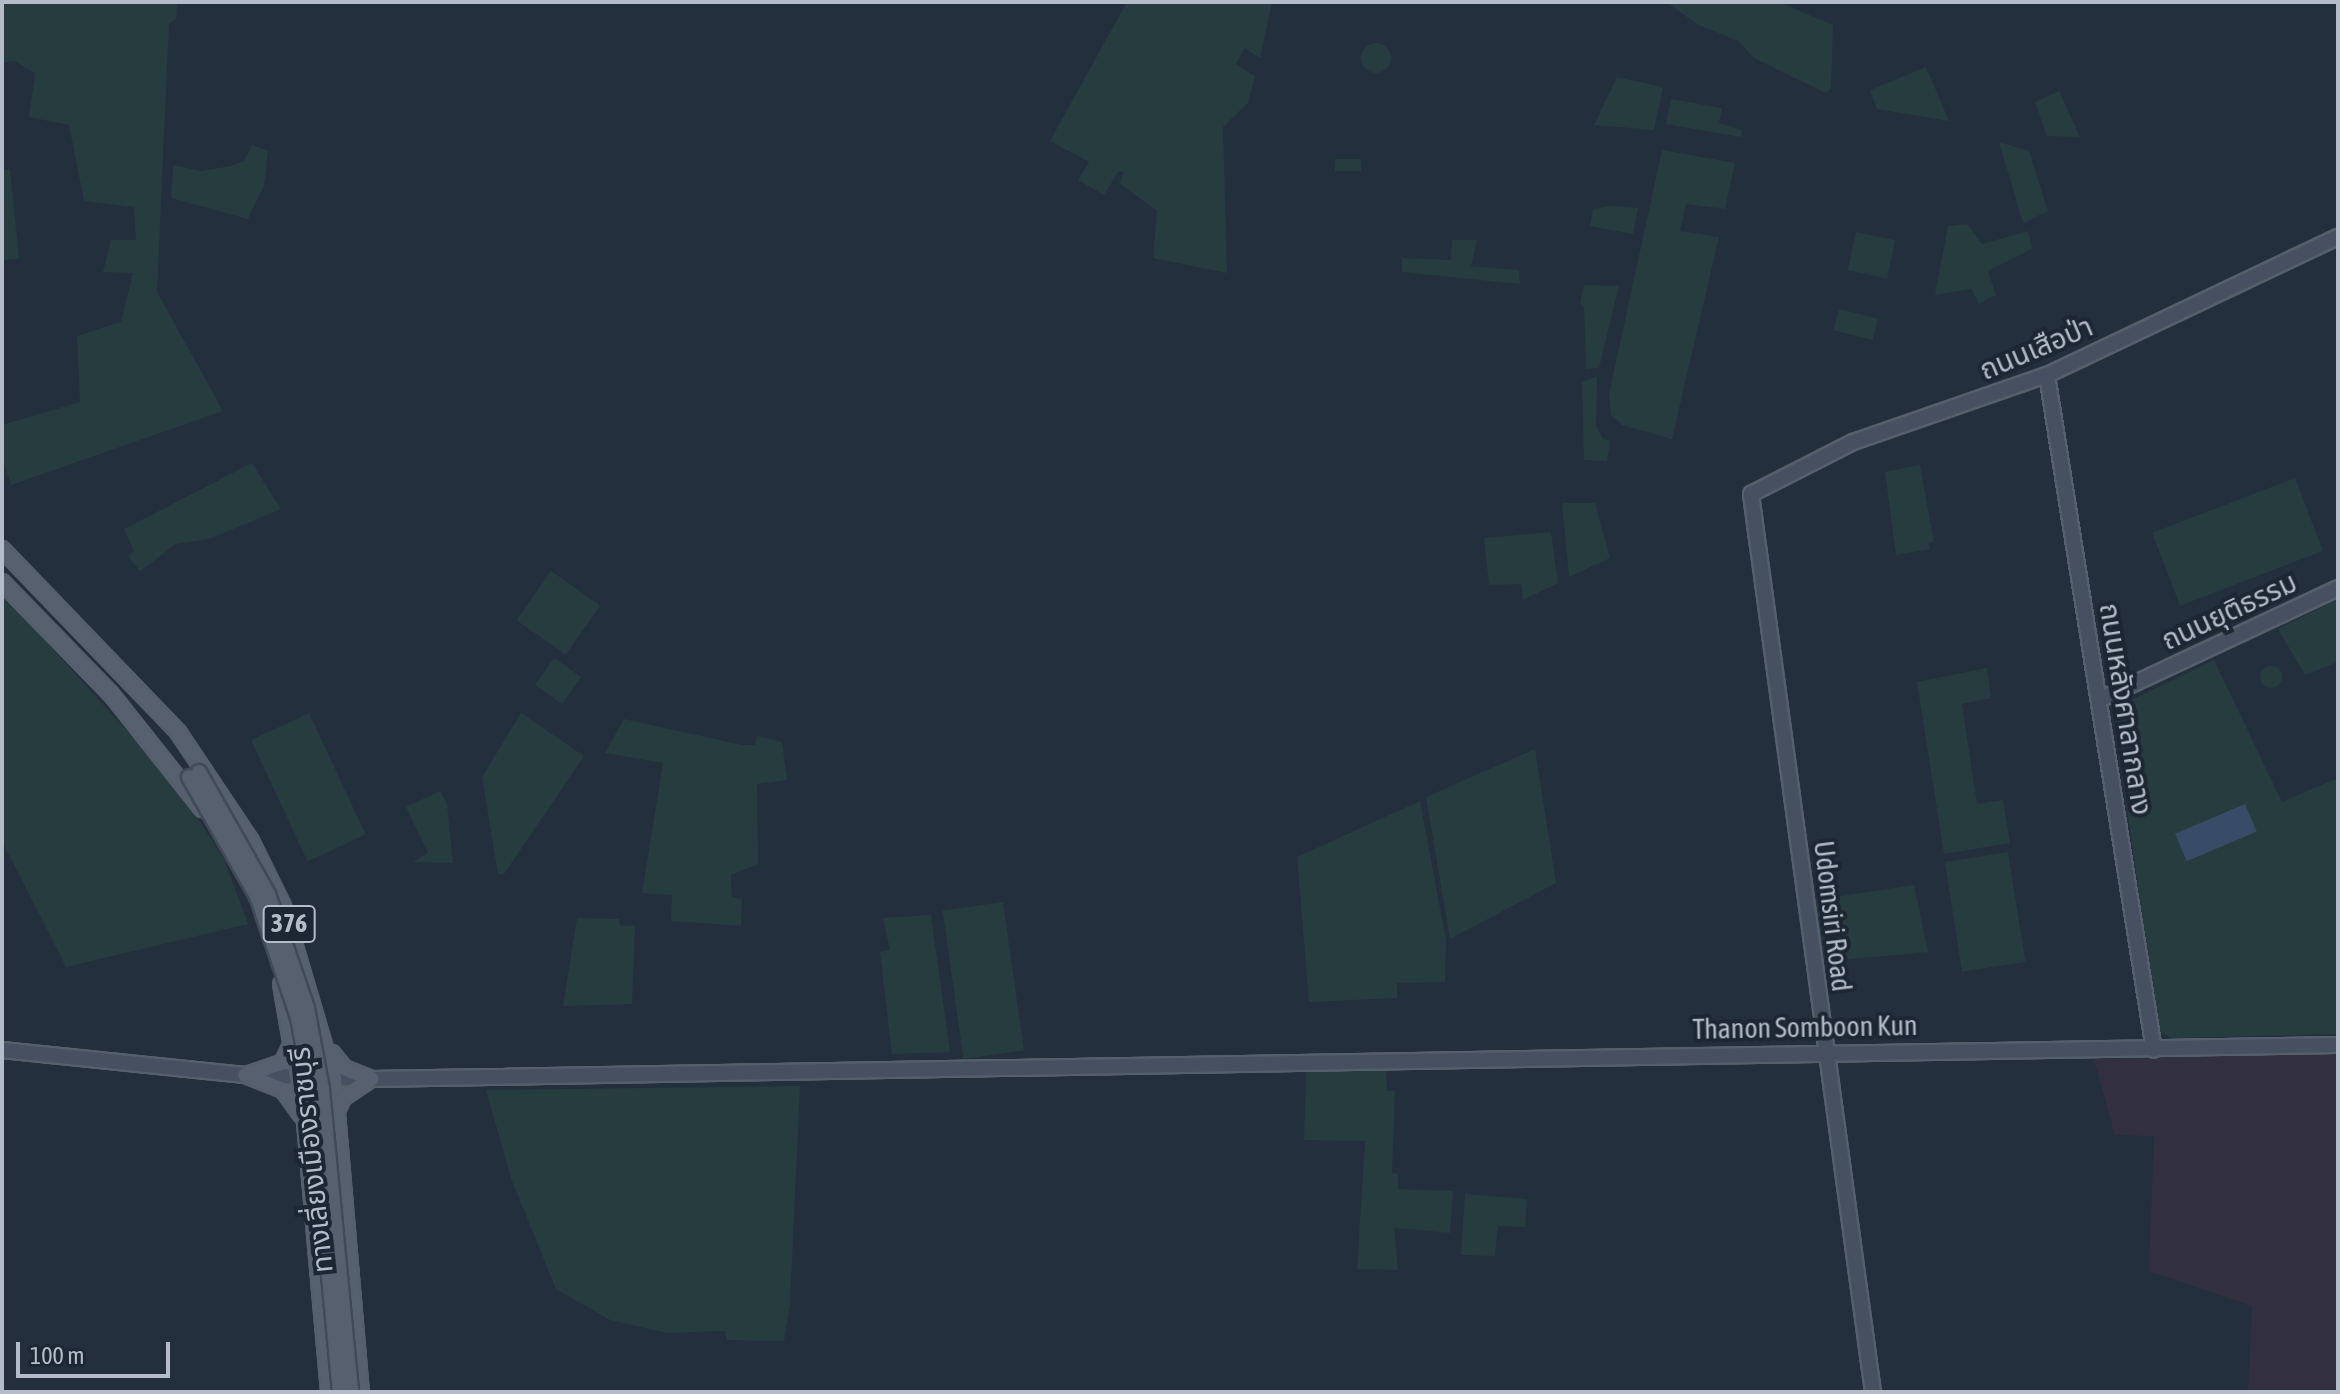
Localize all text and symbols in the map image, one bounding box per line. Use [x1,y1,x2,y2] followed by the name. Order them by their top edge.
[1974,309,2098,387] street label: ถนนเสือป่า
[2156,565,2302,657] street label: ถนนยุติธรรม
[2093,601,2159,817] street label: ถนนหลังศาลากลาง
[1807,839,1859,993] street label: Udomsiri Road
[261,902,317,946] road number: 376
[1692,1008,1918,1046] street label: Thanon Somboon Kun
[282,1046,340,1274] street label: ทางเลี่ยงเมืองราชบุรี
[20,1326,174,1376] scale bar
[30,1342,84,1369] text: 100 m

